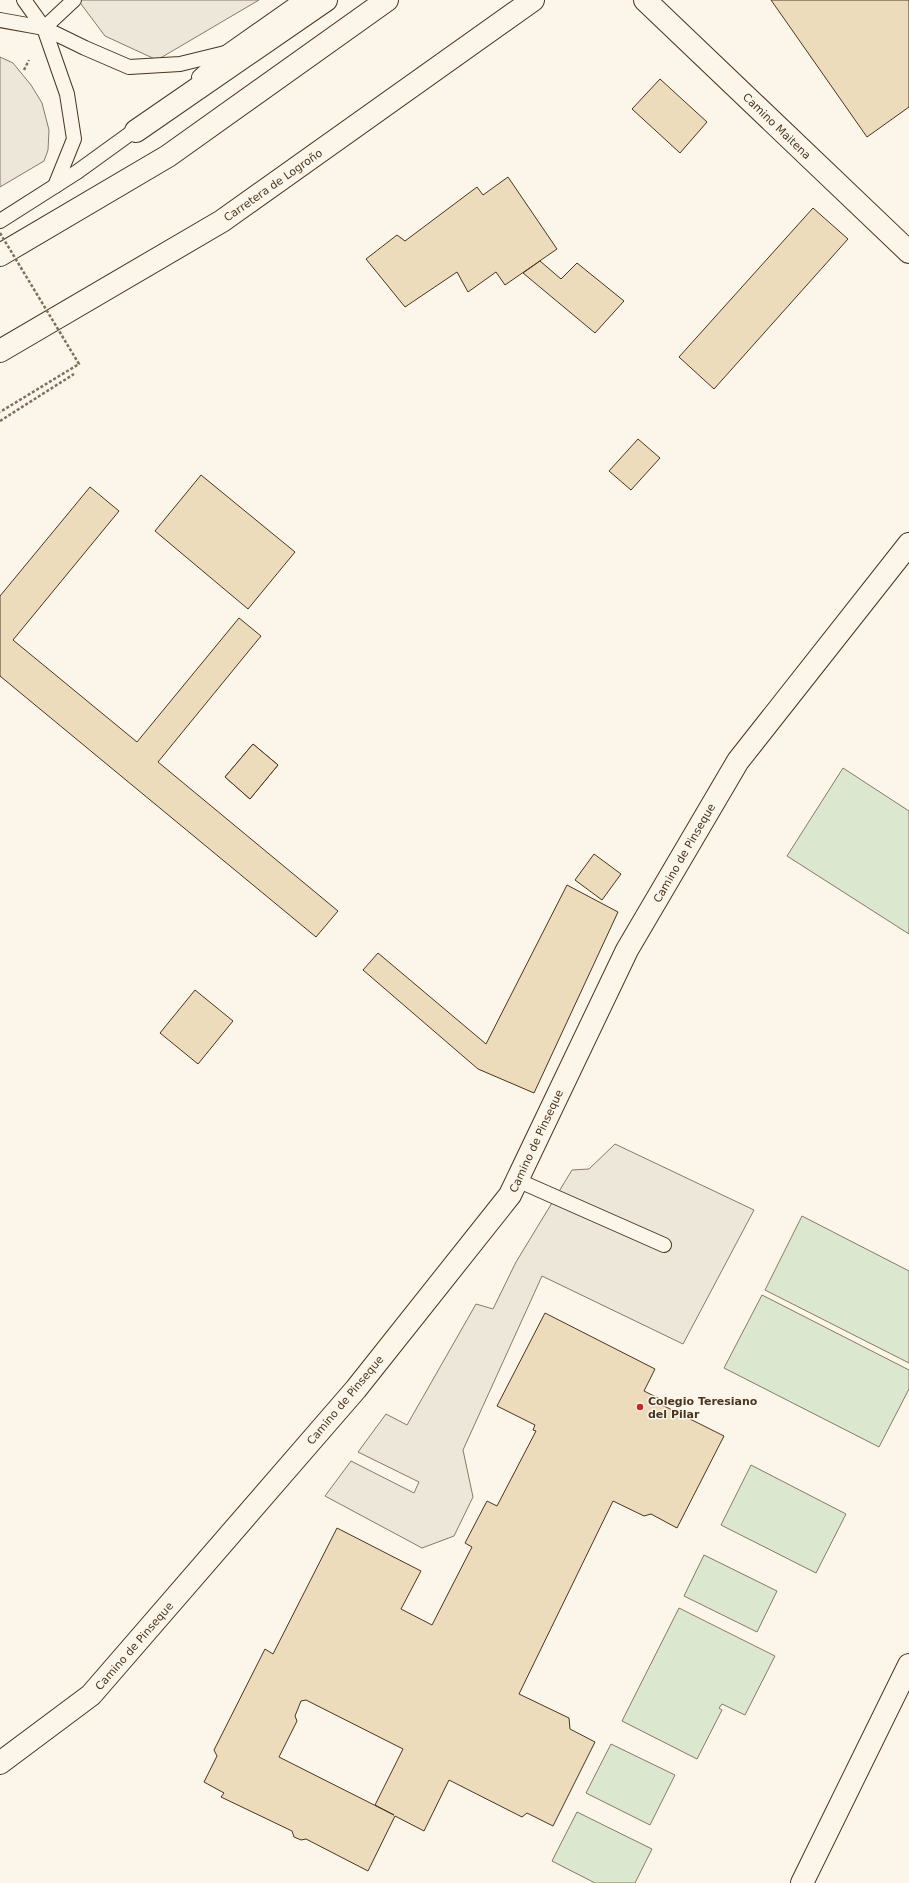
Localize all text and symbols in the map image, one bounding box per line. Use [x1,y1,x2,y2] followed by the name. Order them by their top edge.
[740,91,813,162] street label: Camino Maitena
[222,146,325,224] street label: Carretera de Logroño
[651,801,718,905] street label: Camino de Pinseque
[507,1087,566,1195] street label: Camino de Pinseque
[304,1353,387,1448] street label: Camino de Pinseque
[648,1395,758,1421] place label: Colegio Teresiano del Pilar
[635,1402,645,1412] marker: Colegio Teresiano del Pilar
[93,1600,176,1693] street label: Camino de Pinseque

